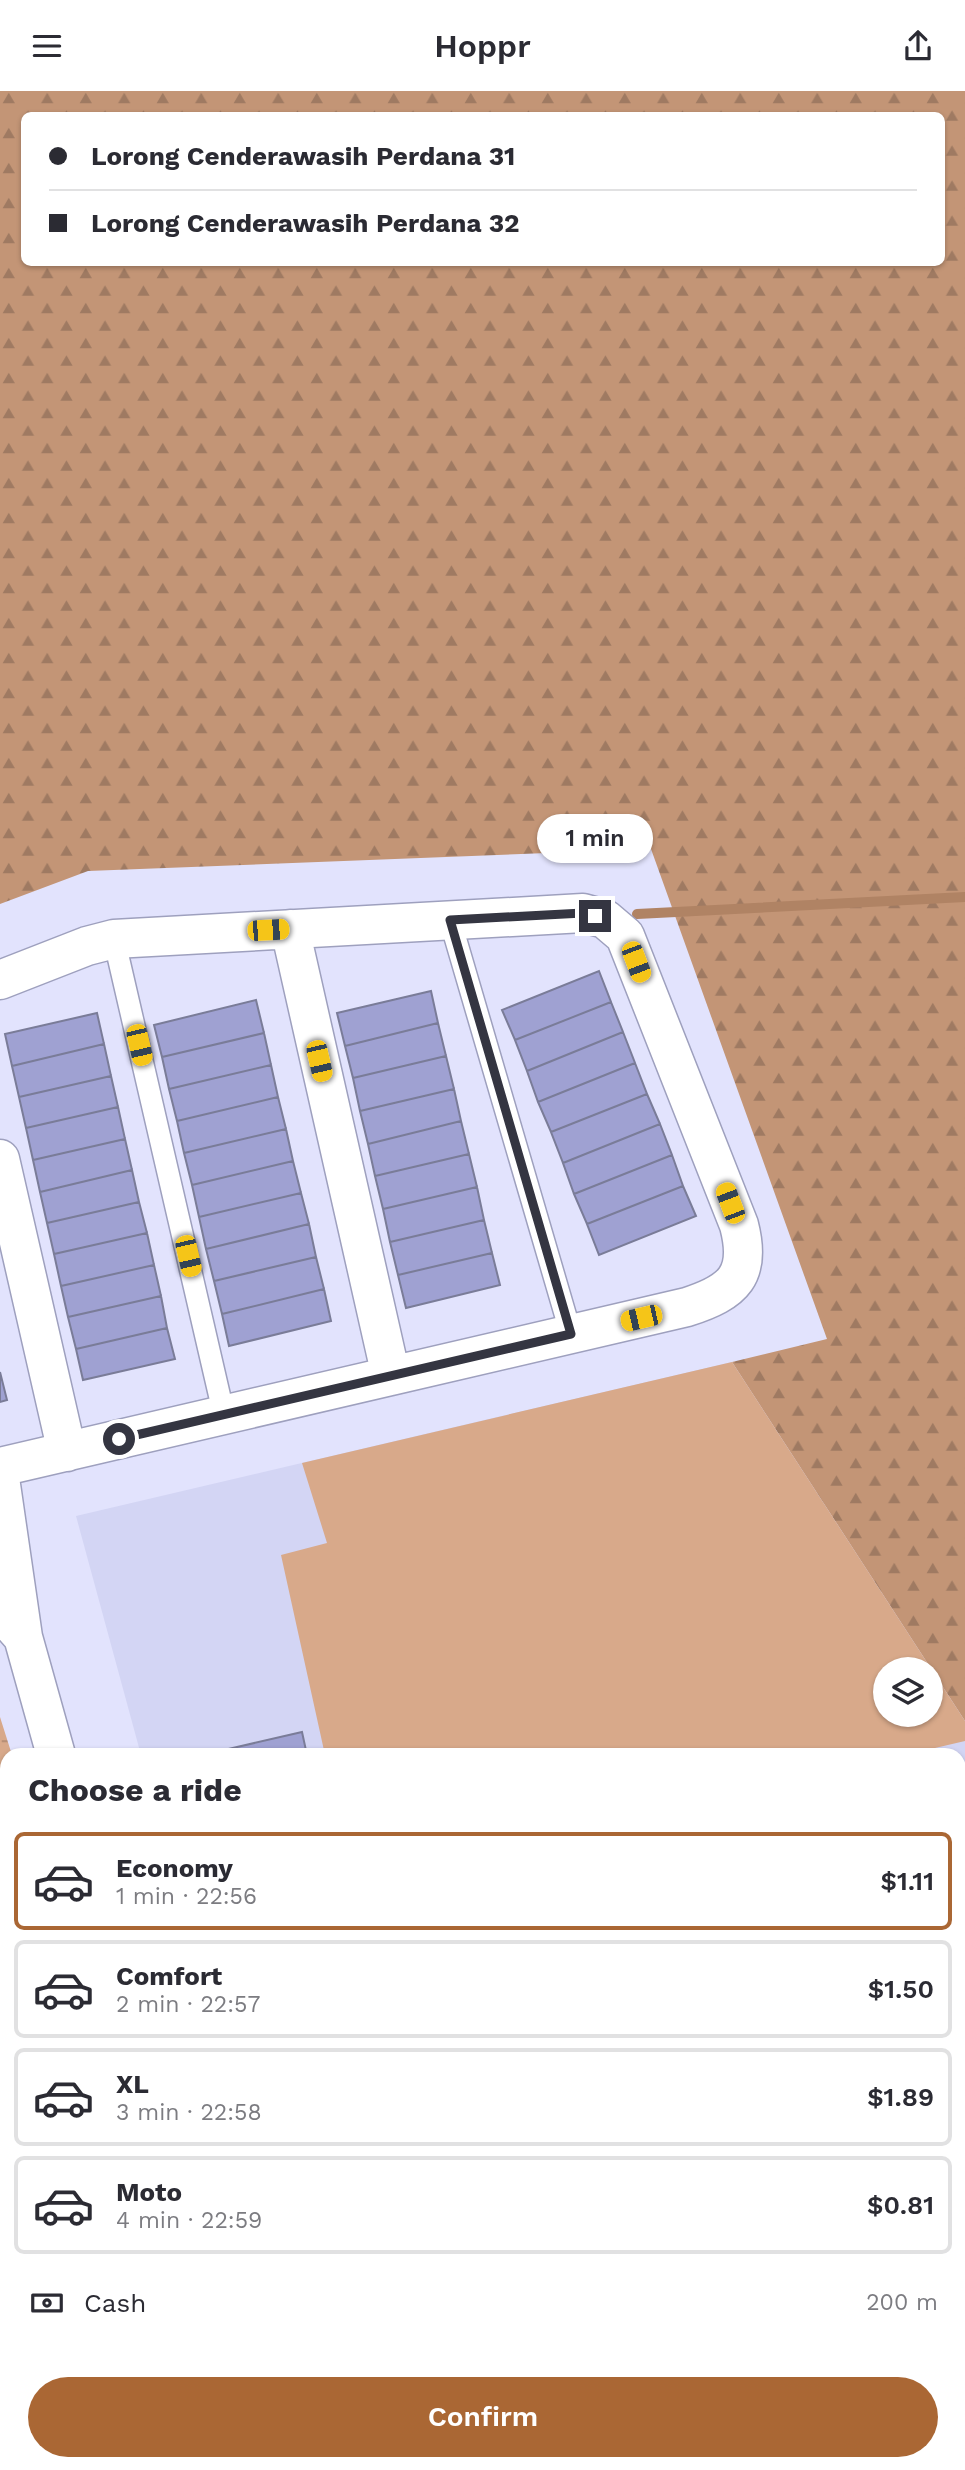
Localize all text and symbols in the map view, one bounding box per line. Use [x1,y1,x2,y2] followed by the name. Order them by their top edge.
[28,27,66,65] icon: menu
[434,27,531,65] text: Hoppr
[899,27,937,65] icon: share
[91,141,515,171] text: Lorong Cenderawasih Perdana 31
[91,208,520,238] text: Lorong Cenderawasih Perdana 32
[537,815,653,863] callout: 1 min
[565,825,625,852] text: 1 min
[579,900,611,932] route end
[247,918,290,942] car
[619,939,654,985] car
[125,1022,154,1068] car
[305,1038,334,1084] car
[713,1180,748,1226] car
[174,1233,203,1279] car
[619,1303,664,1333] car
[103,1423,135,1455] route start
[873,1657,943,1727] map controls
[873,1657,943,1727] button: layers
[28,1771,242,1809] text: Choose a ride
[32,1850,95,1913] icon: car
[116,1853,233,1883] text: Economy
[881,1866,934,1896] text: $1.11
[116,1883,257,1910] text: 1 min · 22:56
[32,1958,95,2021] icon: car
[116,1961,222,1991] text: Comfort
[868,1974,934,2004] text: $1.50
[116,1991,260,2018] text: 2 min · 22:57
[32,2066,95,2129] icon: car
[116,2069,149,2099] text: XL
[867,2082,934,2112] text: $1.89
[116,2099,262,2126] text: 3 min · 22:58
[32,2174,95,2237] icon: car
[116,2177,182,2207] text: Moto
[867,2190,934,2220] text: $0.81
[116,2207,262,2234] text: 4 min · 22:59
[28,2284,66,2322] icon: cash
[84,2288,146,2318] text: Cash
[866,2289,938,2316] text: 200 m
[28,2377,938,2457] button: Confirm

